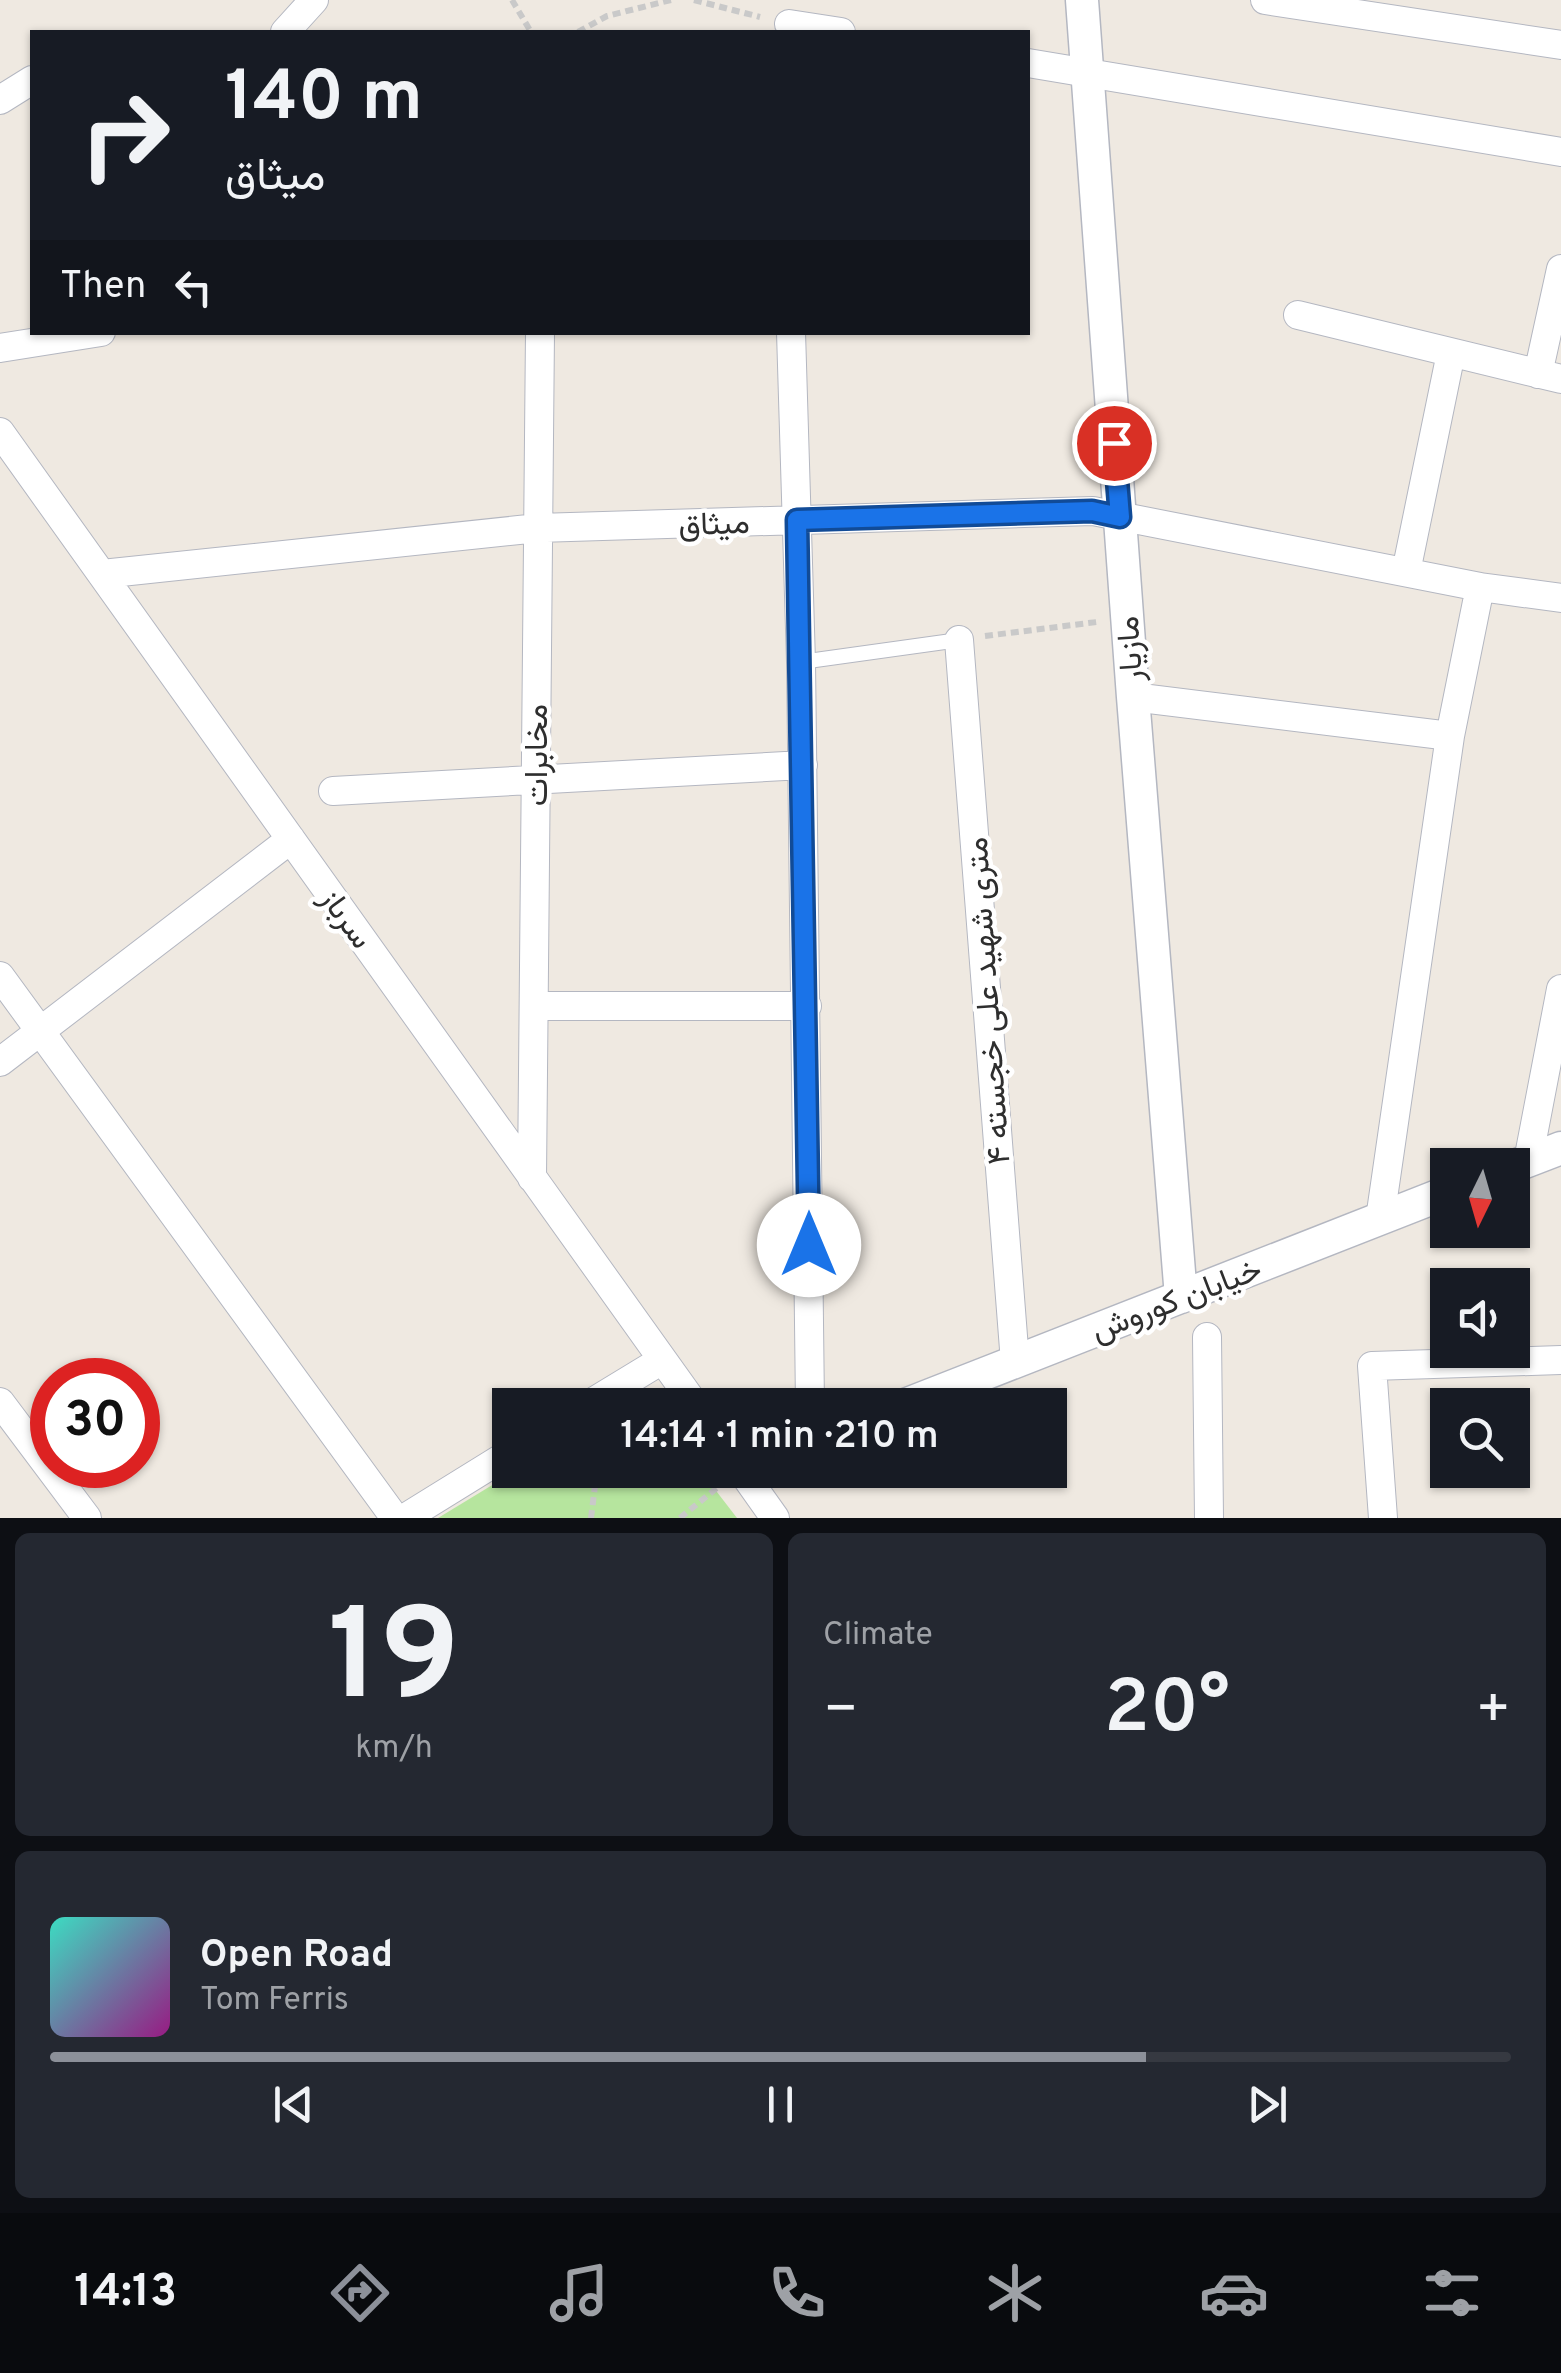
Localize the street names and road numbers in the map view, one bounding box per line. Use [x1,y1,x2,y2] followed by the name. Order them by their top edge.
[678,505,750,547] street label: میثاق
[1110,615,1154,684] street label: مازیار
[519,704,559,806] street label: مخابرات
[959,836,1021,1166] street label: ۴ متری شهید علی خجسته
[309,881,380,958] street label: سرباز
[1086,1251,1268,1353] street label: خیابان کوروش

